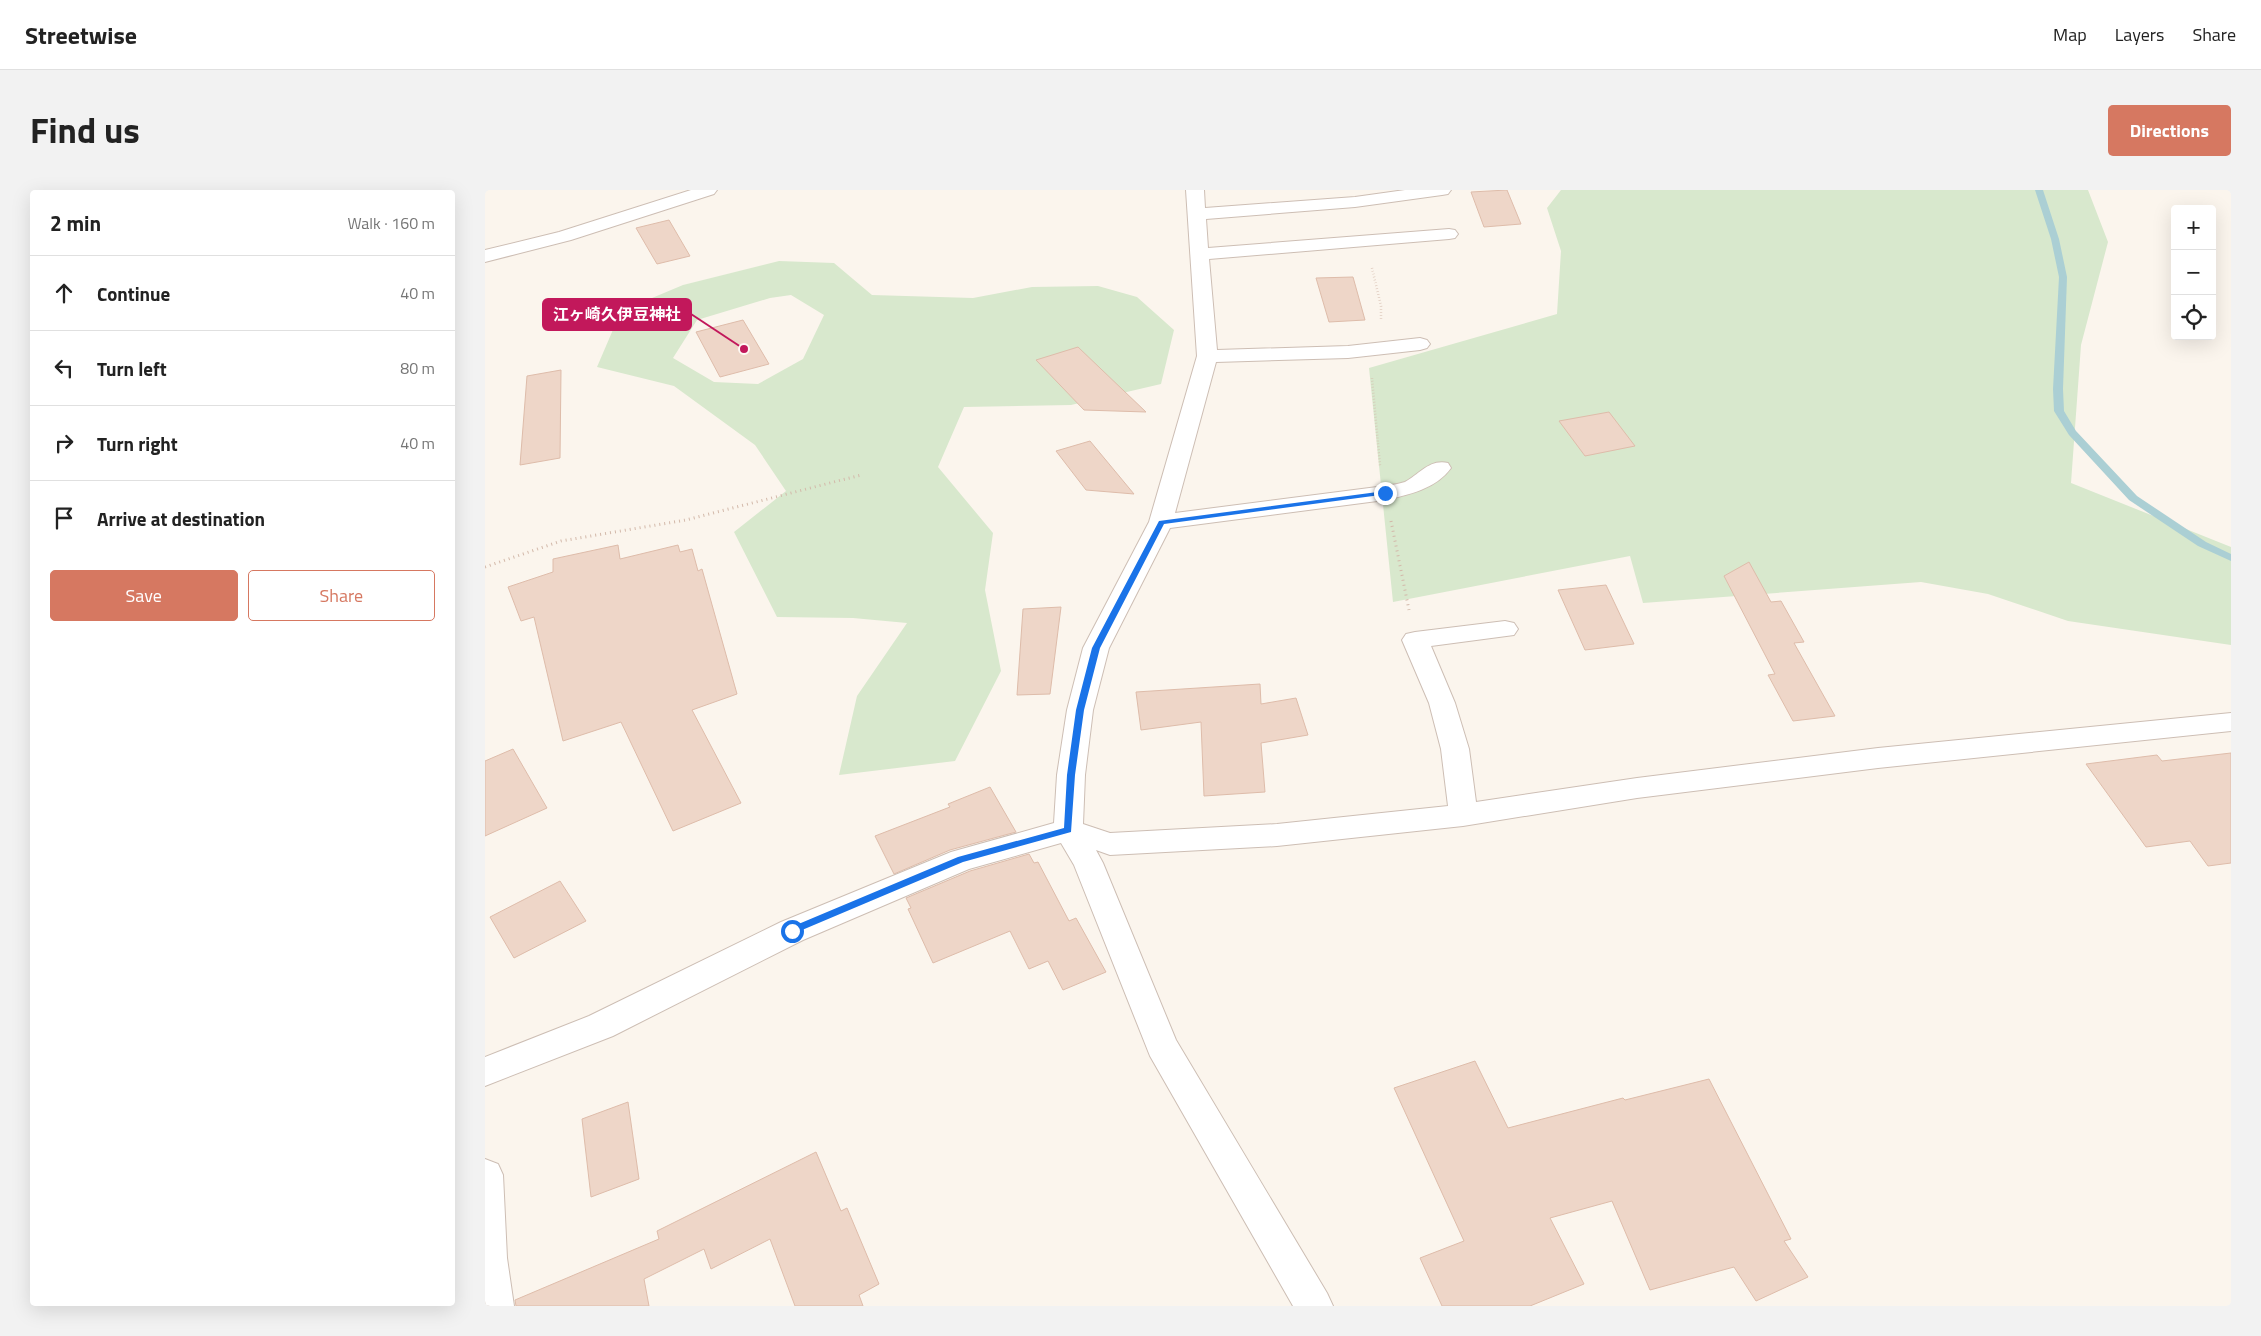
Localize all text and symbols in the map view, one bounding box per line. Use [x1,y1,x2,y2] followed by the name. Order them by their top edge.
[25,17,137,53] text: Streetwise
[2053,21,2087,48] text: Map
[2115,21,2164,48] text: Layers
[2192,21,2236,48] text: Share
[30,103,140,157] text: Find us
[2108,105,2231,156] button: Directions
[2171,205,2216,340] map controls
[2171,205,2216,250] button: +
[50,207,101,239] text: 2 min
[347,211,435,235] text: Walk · 160 m
[2171,250,2216,295] button: −
[50,279,78,307] icon: ahead
[97,279,170,308] text: Continue
[400,281,435,305] text: 40 m
[2171,295,2216,340] button: locate
[543,299,691,330] callout: 江ヶ崎久伊豆神社
[553,302,681,326] text: 江ヶ崎久伊豆神社
[50,354,78,382] icon: left
[97,354,167,383] text: Turn left
[400,356,435,380] text: 80 m
[50,429,78,457] icon: right
[97,429,178,458] text: Turn right
[400,431,435,455] text: 40 m
[1374,482,1397,505] route end
[50,504,78,532] icon: arrive
[97,504,265,533] text: Arrive at destination
[50,570,238,621] button: Save
[248,570,435,621] button: Share
[781,920,804,943] route start

